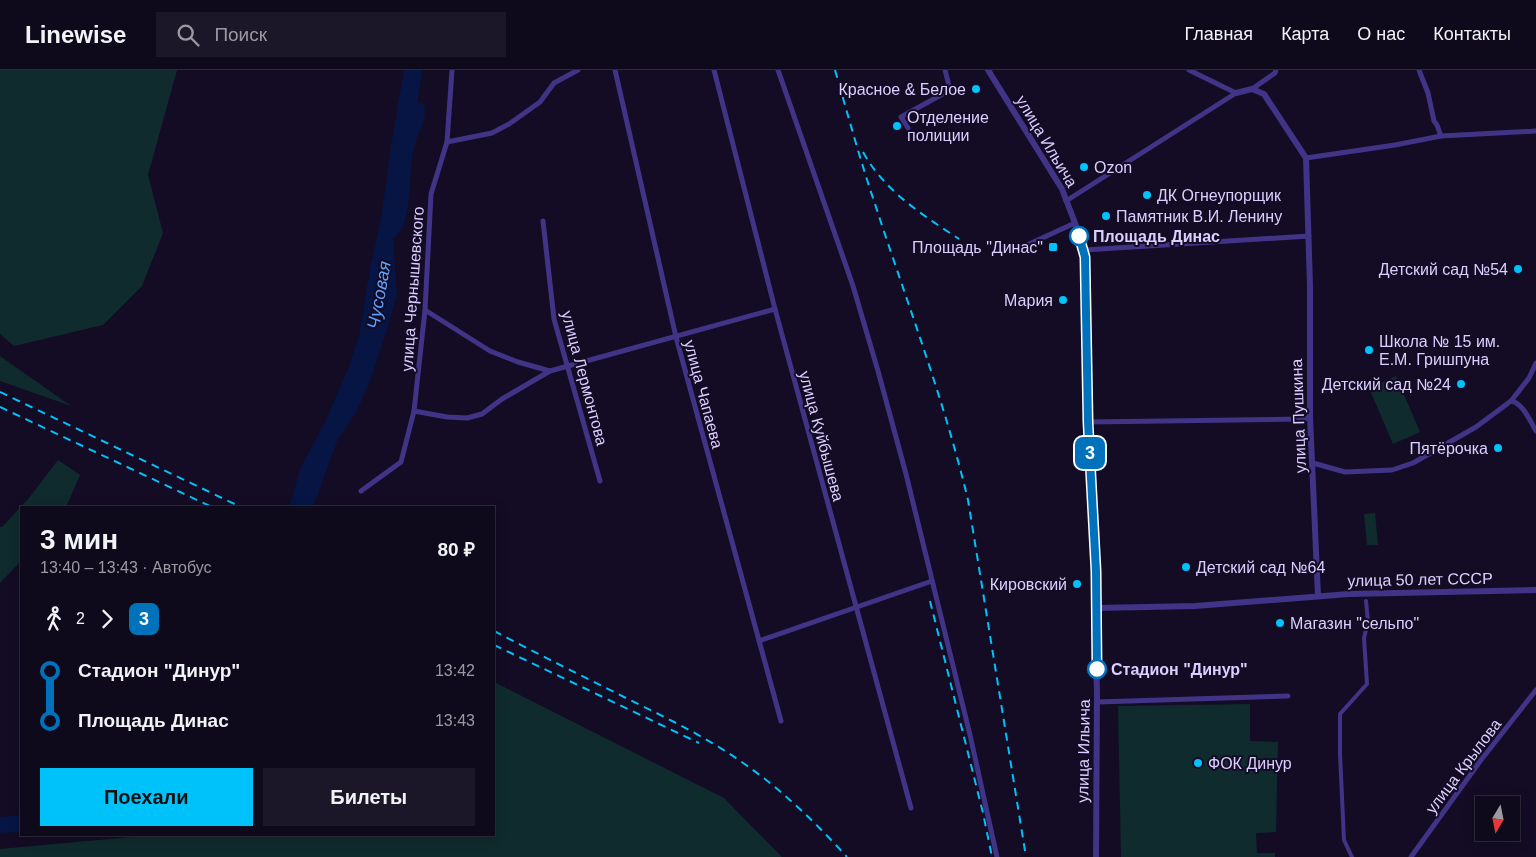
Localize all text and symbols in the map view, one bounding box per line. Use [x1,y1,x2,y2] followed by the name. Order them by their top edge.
[156,12,506,57] search box
[25,21,126,48] text: Linewise
[174,21,202,49] icon: search
[214,24,267,45] text: Поиск
[1185,24,1253,44] text: Главная
[1281,24,1329,44] text: Карта
[1357,24,1405,44] text: О нас
[1433,24,1511,44] text: Контакты
[839,81,966,98] place label: Красное & Белое
[970,83,982,95] marker: Красное & Белое
[1013,92,1081,190] street label: улица Ильича
[907,109,989,144] place label: Отделение полиции
[891,120,903,132] marker: Отделение полиции
[1094,159,1132,176] place label: Ozon
[1078,161,1090,173] marker: Ozon
[1157,187,1282,204] place label: ДК Огнеупорщик
[1141,189,1153,201] marker: ДК Огнеупорщик
[398,206,427,372] street label: улица Чернышевского
[1116,208,1282,225] place label: Памятник В.И. Ленину
[1100,210,1112,222] marker: Памятник В.И. Ленину
[1069,226,1089,246] marker: Площадь Динас
[1093,228,1220,245] place label: Площадь Динас
[912,239,1043,256] place label: Площадь "Динас"
[1047,241,1059,253] marker: Площадь "Динас"
[363,259,395,331] water label: Чусовая
[1379,261,1508,278] place label: Детский сад №54
[1512,263,1524,275] marker: Детский сад №54
[1004,292,1053,309] place label: Мария
[1057,294,1069,306] marker: Мария
[558,309,611,447] street label: улица Лермонтова
[1379,333,1500,368] place label: Школа № 15 им. Е.М. Гришпуна
[681,338,726,450] street label: улица Чапаева
[1363,344,1375,356] marker: Школа № 15 им. Е.М. Гришпуна
[1288,358,1309,473] street label: улица Пушкина
[796,369,847,503] street label: улица Куйбышева
[1322,376,1451,393] place label: Детский сад №24
[1455,378,1467,390] marker: Детский сад №24
[1074,437,1106,469] line badge: 3
[1410,440,1488,457] place label: Пятёрочка
[1492,442,1504,454] marker: Пятёрочка
[1085,443,1095,463] text: 3
[40,524,118,555] text: 3 мин
[438,539,475,560] text: 80 ₽
[40,559,212,576] text: 13:40 – 13:43 · Автобус
[1196,559,1325,576] place label: Детский сад №64
[1180,561,1192,573] marker: Детский сад №64
[1347,570,1493,589] street label: улица 50 лет СССР
[990,576,1067,593] place label: Кировский
[1071,578,1083,590] marker: Кировский
[40,605,68,633] icon: walk
[93,605,121,633] icon: forward
[139,609,149,629] text: 3
[76,610,85,627] text: 2
[1290,615,1419,632] place label: Магазин "сельпо"
[1274,617,1286,629] marker: Магазин "сельпо"
[1087,659,1107,679] marker: Стадион "Динур"
[78,660,240,681] text: Стадион "Динур"
[1111,661,1248,678] place label: Стадион "Динур"
[435,662,475,679] text: 13:42
[1074,699,1093,803] street label: улица Ильича
[78,710,229,731] text: Площадь Динас
[435,712,475,729] text: 13:43
[1422,716,1504,817] street label: улица Крылова
[1208,755,1292,772] place label: ФОК Динур
[1192,757,1204,769] marker: ФОК Динур
[40,768,253,826] button: Поехали
[263,768,475,826] button: Билеты
[1475,796,1520,841] north arrow
[1475,796,1520,841] map controls

